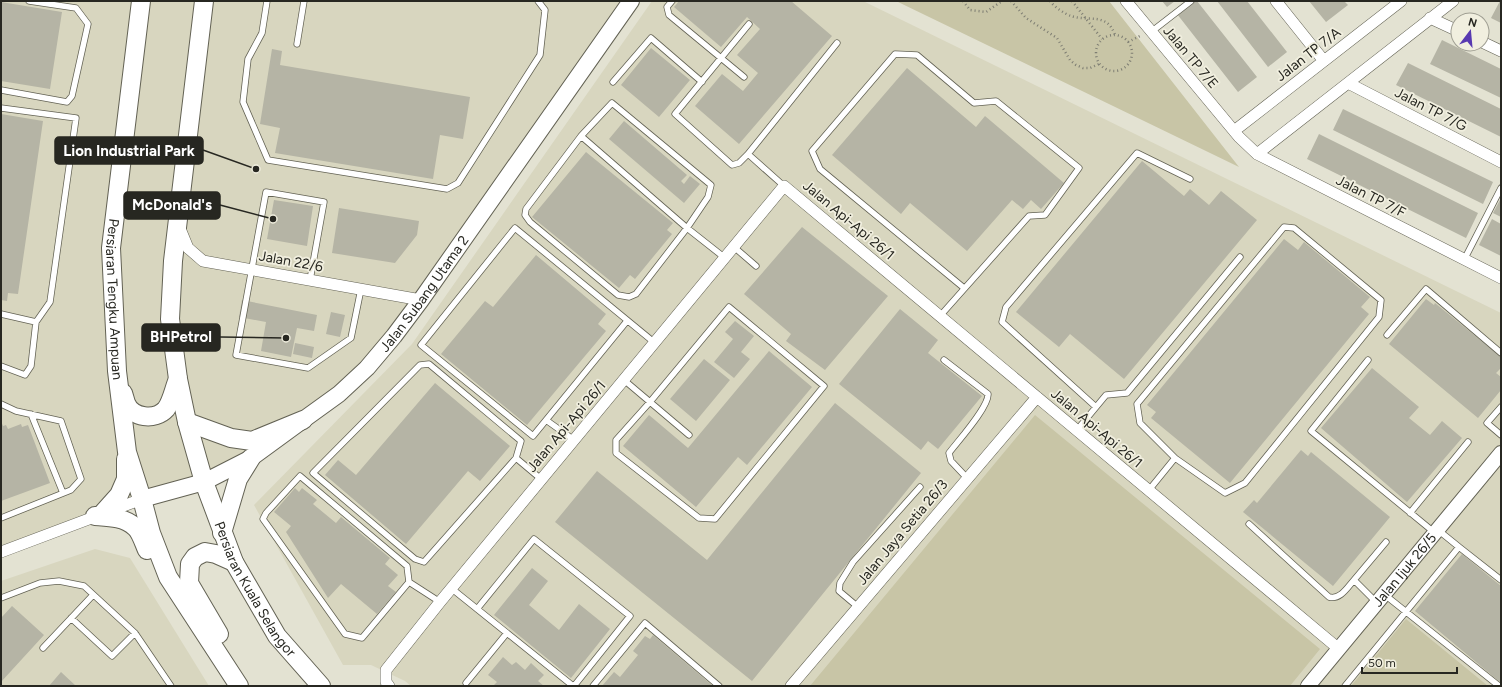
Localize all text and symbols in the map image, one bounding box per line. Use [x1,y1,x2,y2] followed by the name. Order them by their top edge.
[1450,12,1490,52] north arrow
[1467,15,1479,30] text: N
[1160,23,1222,92] street label: Jalan TP 7/E
[1273,23,1345,85] street label: Jalan TP 7/A
[1392,84,1470,135] street label: Jalan TP 7/G
[55,137,203,164] callout: Lion Industrial Park
[63,142,195,160] text: Lion Industrial Park
[1333,172,1409,221] street label: Jalan TP 7/F
[800,177,898,264] street label: Jalan Api-Api 26/1
[124,192,220,219] callout: McDonald's
[132,196,212,214] text: McDonald's
[102,218,126,381] street label: Persiaran Tengku Ampuan
[376,232,473,355] street label: Jalan Subang Utama 2
[257,247,324,276] street label: Jalan 22/6
[142,324,220,351] callout: BHPetrol
[150,328,212,346] text: BHPetrol
[523,377,610,475] street label: Jalan Api-Api 26/1
[1048,385,1146,472] street label: Jalan Api-Api 26/1
[853,476,951,588] street label: Jalan Jaya Setia 26/3
[211,519,300,661] street label: Persiaran Kuala Selangor
[1369,530,1440,610] street label: Jalan Ijuk 26/5
[1362,649,1457,675] scale bar
[1368,656,1396,670] text: 50 m

